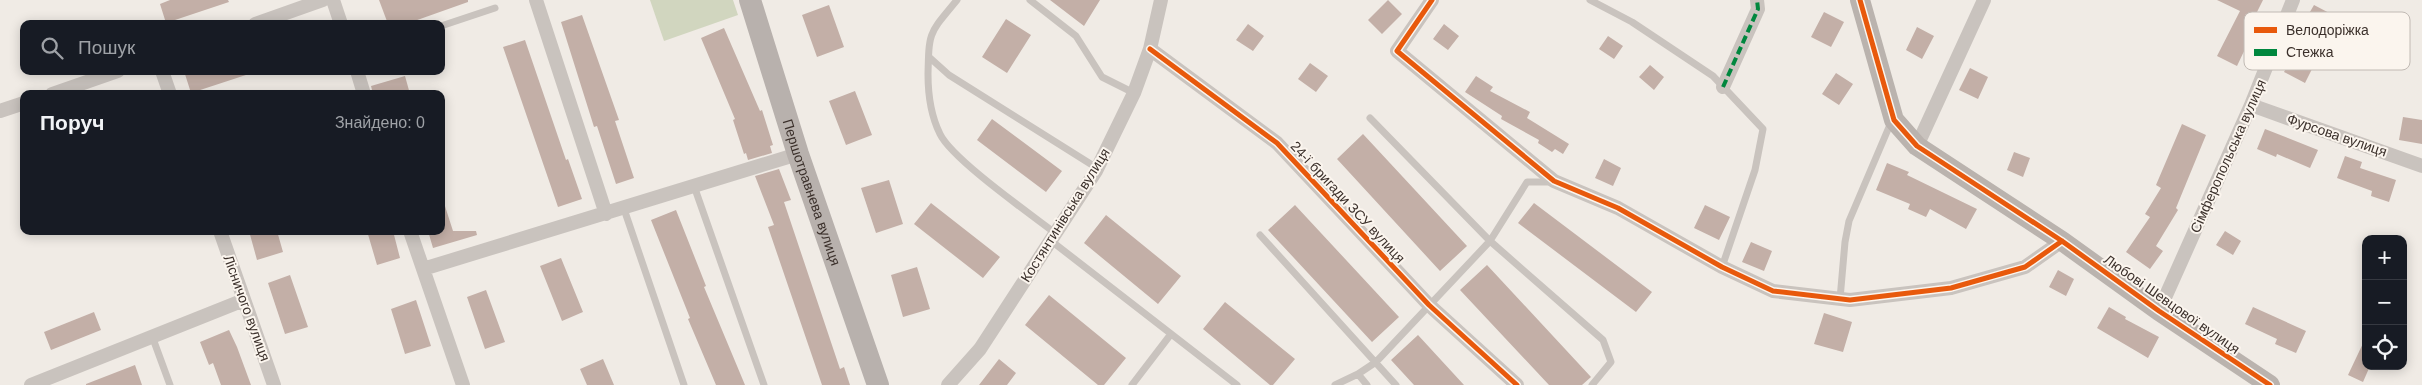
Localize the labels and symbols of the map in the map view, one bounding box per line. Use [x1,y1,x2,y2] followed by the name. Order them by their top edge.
[2244,12,2410,70] legend
[2286,22,2369,38] text: Велодоріжка
[2286,44,2334,60] text: Стежка
[2187,77,2269,235] street label: Сімферопольська вулиця
[2285,110,2389,160] street label: Фурсова вулиця
[780,117,844,268] street label: Першотравнева вулиця
[1288,138,1408,266] street label: 24-ї бригади ЗСУ вулиця
[1017,145,1113,285] street label: Костянтинівська вулиця
[2101,251,2243,357] street label: Любові Шевцової вулиця
[220,253,274,363] street label: Лісничого вулиця

